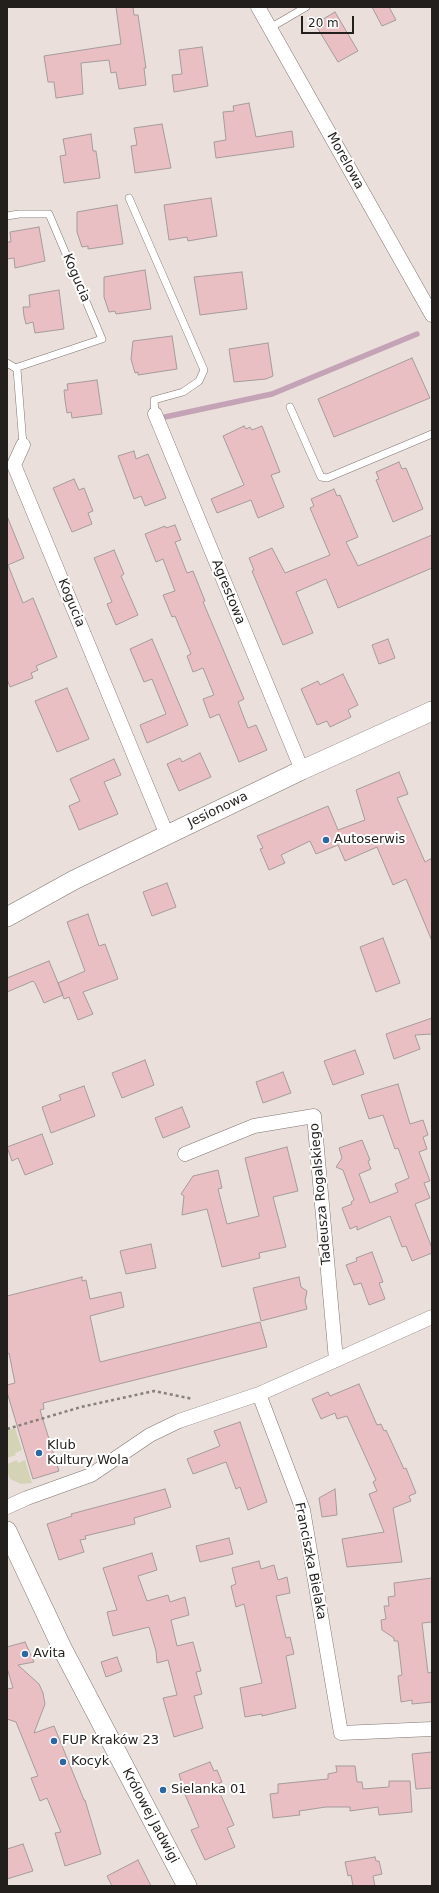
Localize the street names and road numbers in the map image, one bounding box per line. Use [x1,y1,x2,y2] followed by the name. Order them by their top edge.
[323,130,367,192] street label: Morelowa
[59,251,93,305] street label: Kogucia
[208,557,248,627] street label: Agrestowa
[54,576,88,630] street label: Kogucia
[185,789,251,831] street label: Jesionowa
[307,1122,335,1266] street label: Tadeusza Rogalskiego
[291,1501,329,1621] street label: Franciszka Bielaka
[118,1766,182,1866] street label: Królowej Jadwigi

